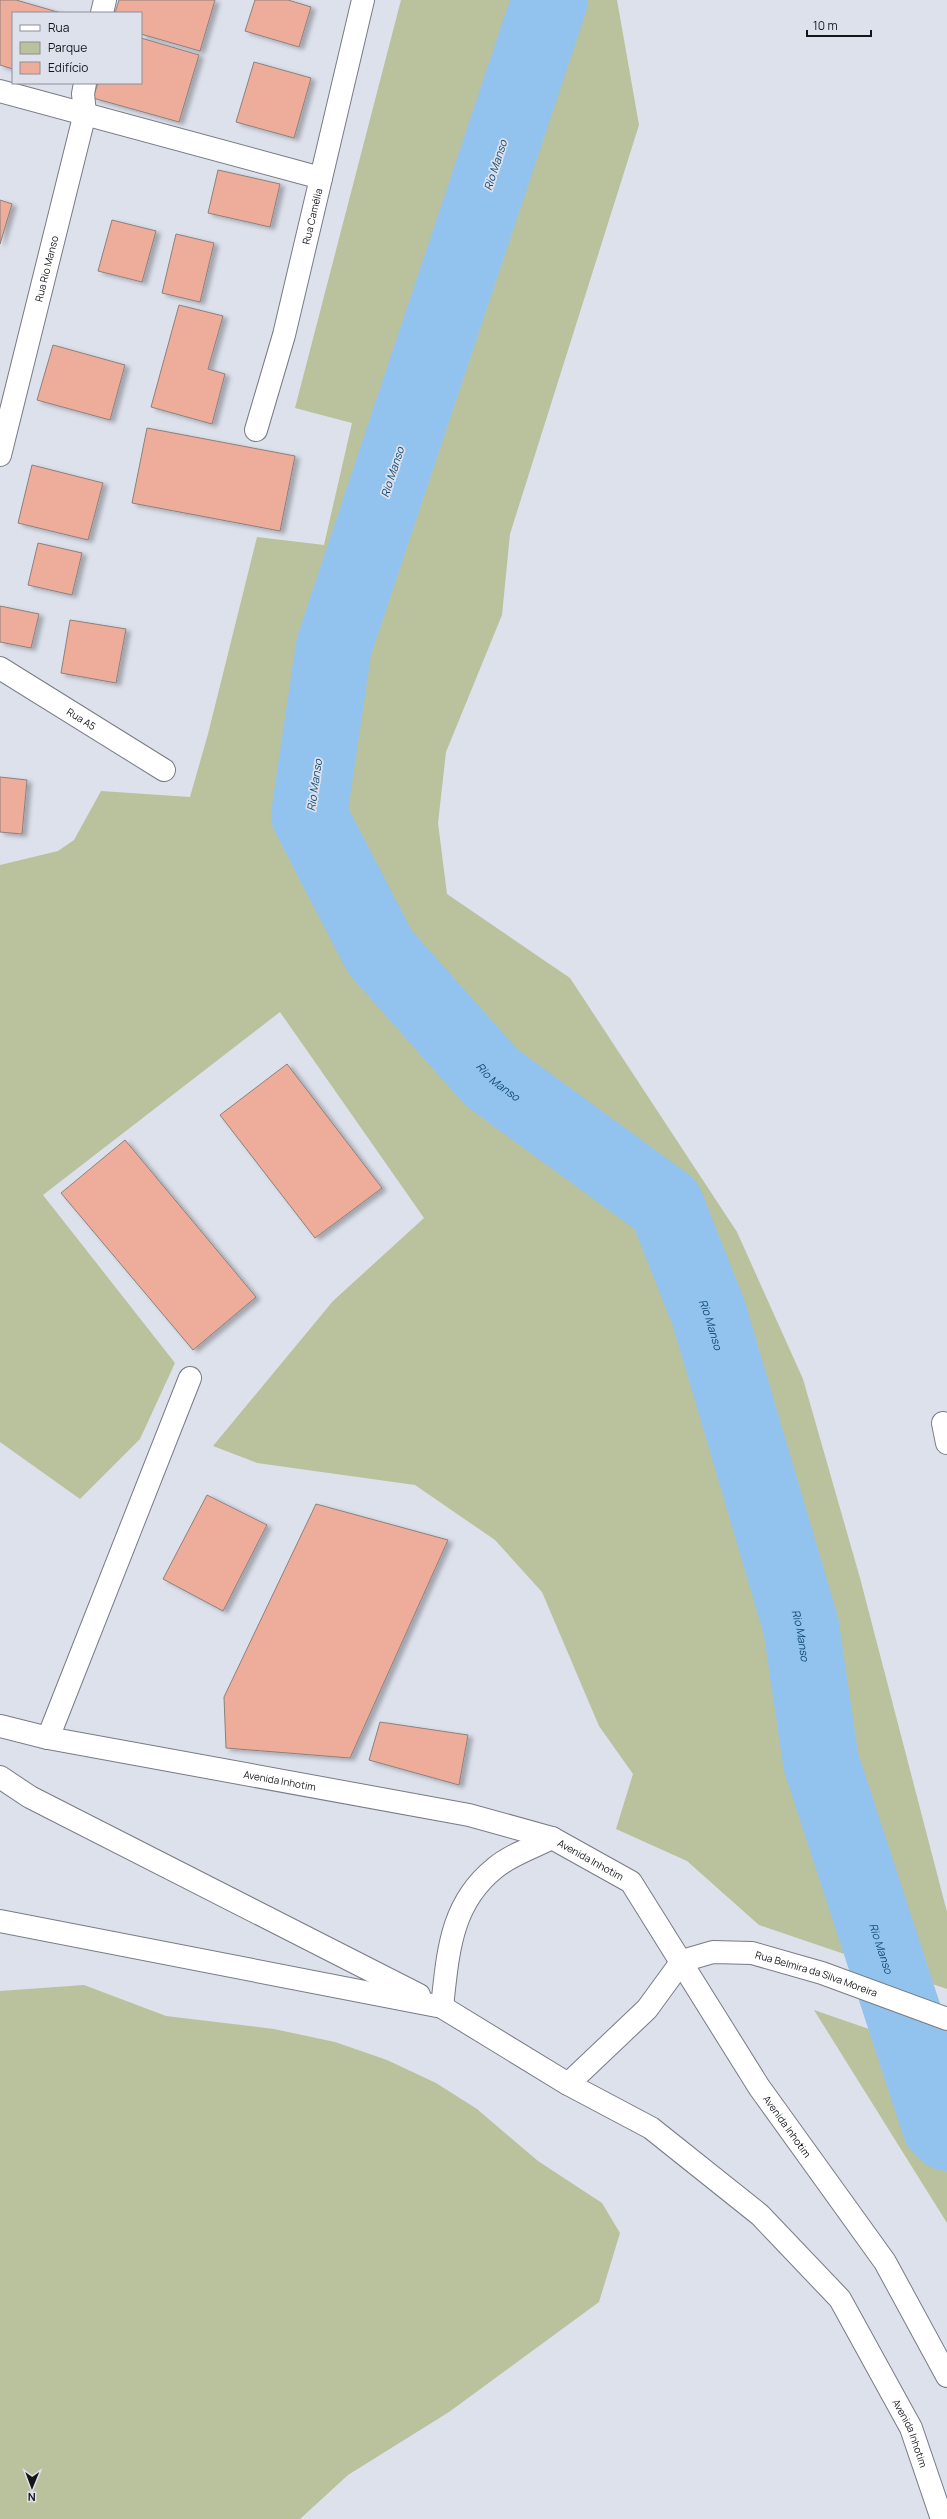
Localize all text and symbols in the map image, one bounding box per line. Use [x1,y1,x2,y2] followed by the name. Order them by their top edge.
[12,12,142,84] legend
[807,12,871,38] scale bar
[813,17,838,34] text: 10 m
[48,19,69,36] text: Rua
[48,39,87,56] text: Parque
[48,59,88,76] text: Edifício
[480,136,511,192] water label: Rio Manso
[299,187,325,246] street label: Rua Camélia
[31,234,61,303] street label: Rua Rio Manso
[377,443,408,499] water label: Rio Manso
[64,704,99,733] street label: Rua A5
[303,757,325,812] water label: Rio Manso
[474,1059,525,1105] water label: Rio Manso
[696,1297,727,1353] water label: Rio Manso
[789,1608,814,1664] water label: Rio Manso
[242,1767,317,1794] street label: Avenida Inhotim
[555,1836,626,1884] street label: Avenida Inhotim
[867,1921,898,1977] water label: Rio Manso
[754,1947,880,2000] street label: Rua Belmira da Silva Moreira
[760,2092,814,2160] street label: Avenida Inhotim
[889,2396,931,2469] street label: Avenida Inhotim
[12,2467,52,2507] north arrow
[28,2490,36,2505] text: N

